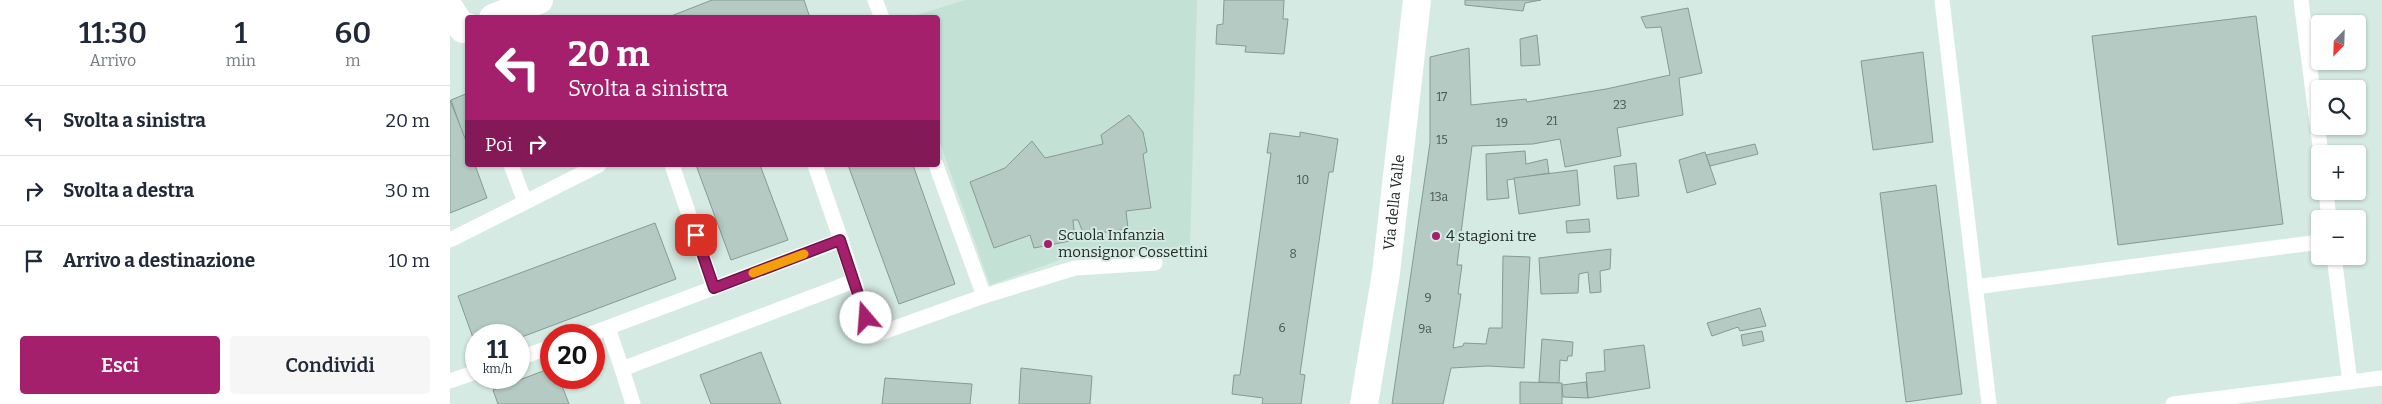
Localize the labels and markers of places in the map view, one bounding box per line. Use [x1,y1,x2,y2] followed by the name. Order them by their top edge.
[675,214,717,256] pin
[1058,226,1208,261] place label: Scuola Infanzia monsignor Cossettini
[1446,227,1537,245] place label: 4 stagioni tre
[1430,230,1442,242] marker: 4 stagioni tre
[1042,238,1054,250] marker: Scuola Infanzia monsignor Cossettini

